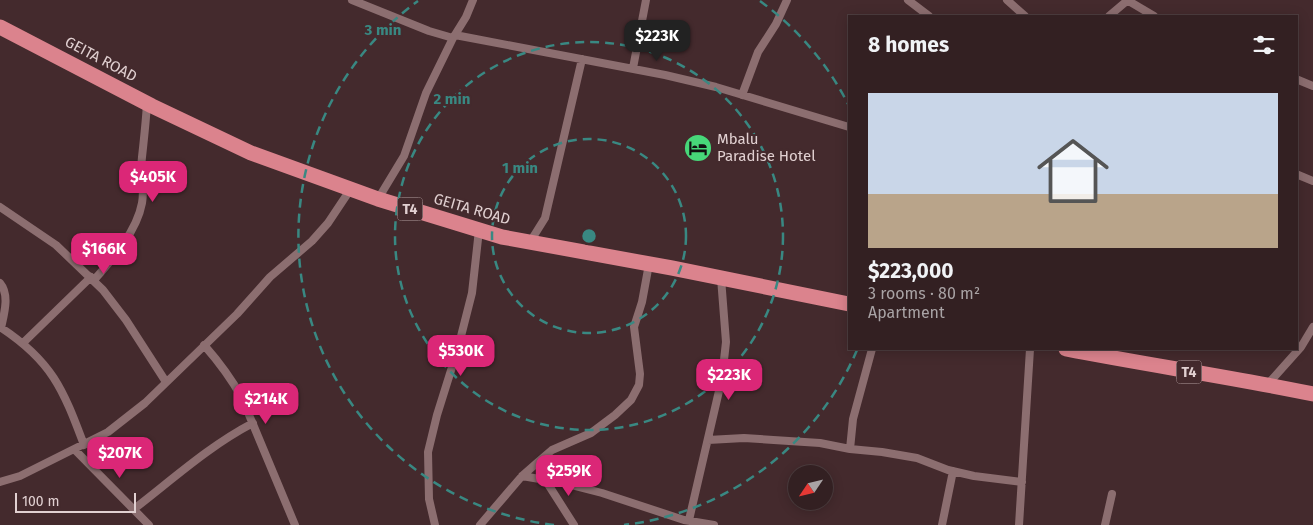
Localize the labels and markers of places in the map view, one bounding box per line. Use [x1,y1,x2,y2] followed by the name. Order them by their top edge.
[622,20,692,62] pin: $223K
[717,130,816,165] place label: Mbalu Paradise Hotel
[683,133,713,163] hotel icon: Mbalu Paradise Hotel
[118,160,188,203] pin: $405K
[580,227,598,245] centre of rings
[69,232,139,275] pin: $166K
[426,334,496,377] pin: $530K
[694,358,764,401] pin: $223K
[231,382,301,425] pin: $214K
[85,436,155,479] pin: $207K
[534,454,604,497] pin: $259K

